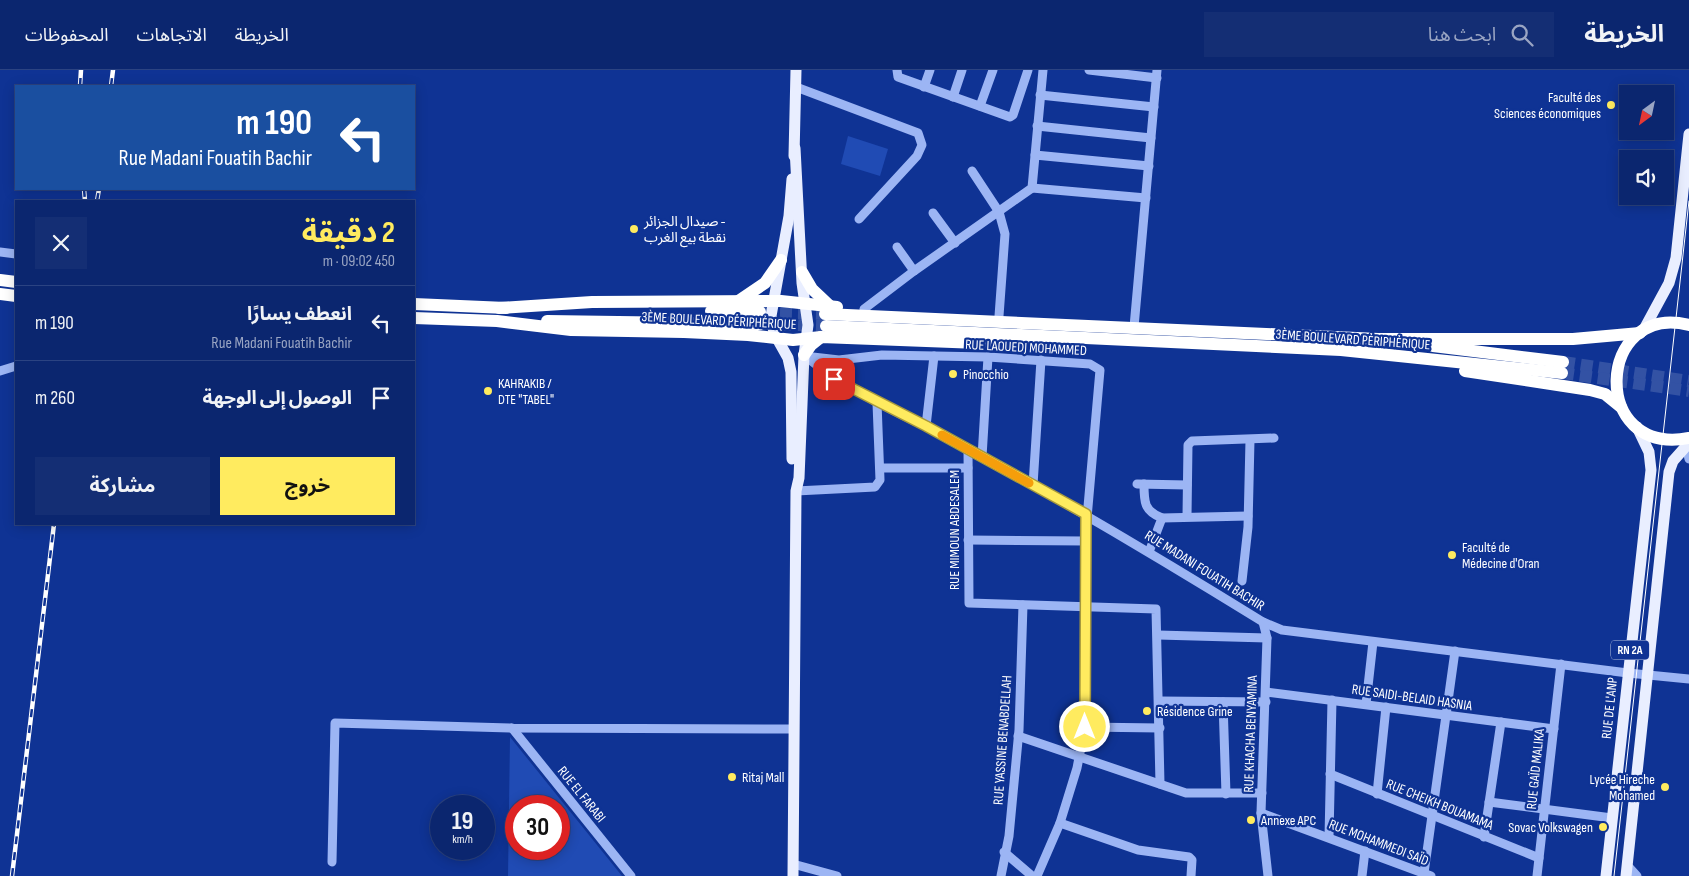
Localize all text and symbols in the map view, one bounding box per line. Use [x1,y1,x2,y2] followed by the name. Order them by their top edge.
[1204,12,1554,57] search box
[1584,20,1664,49] text: الخريطة
[1508,21,1536,49] icon: search
[1428,24,1496,47] text: ابحث هنا
[25,25,109,46] text: المحفوظات
[137,25,207,46] text: الاتجاهات
[235,25,289,46] text: الخريطة
[1619,85,1674,140] north arrow
[1619,85,1674,205] map controls
[1494,89,1601,122] place label: Faculté des Sciences économiques
[1605,99,1617,111] marker: Faculté des Sciences économiques
[236,102,312,145] text: 190 m
[330,105,395,170] icon: left
[119,145,312,172] text: Rue Madani Fouatih Bachir
[1619,150,1674,205] button: sound
[643,213,726,248] place label: صيدال الجزائر - نقطة بيع الغرب
[302,215,395,251] text: 2 دقيقة
[35,217,87,269] button: close
[628,223,640,235] marker: صيدال الجزائر - نقطة بيع الغرب
[323,252,395,271] text: 450 m · 09:02
[247,303,352,326] text: انعطف يسارًا
[641,308,797,333] street label: 3ÈME BOULEVARD PÉRIPHÉRIQUE
[367,309,395,337] icon: left
[35,312,74,335] text: 190 m
[1275,326,1431,353] street label: 3ÈME BOULEVARD PÉRIPHÉRIQUE
[211,334,352,353] text: Rue Madani Fouatih Bachir
[965,336,1087,359] street label: RUE LAOUEDJ MOHAMMED
[813,358,855,400] pin
[820,365,848,393] icon: arrive
[963,366,1009,383] place label: Pinocchio
[947,368,959,380] marker: Pinocchio
[498,375,554,408] place label: KAHRAKIB / DTE "TABEL"
[367,384,395,412] icon: arrive
[482,385,494,397] marker: KAHRAKIB / DTE "TABEL"
[35,387,75,410] text: 260 m
[203,387,352,410] text: الوصول إلى الوجهة
[35,457,210,515] button: مشاركة
[220,457,395,515] button: خروج
[946,470,963,590] street label: RUE MIMOUN ABDESALEM
[1142,527,1268,615] street label: RUE MADANI FOUATIH BACHIR
[1462,539,1540,572] place label: Faculté de Médecine d'Oran
[1446,549,1458,561] marker: Faculté de Médecine d'Oran
[1611,640,1649,660] road number: RN 2A
[1240,674,1261,793] street label: RUE KHACHA BENYAMINA
[989,675,1016,805] street label: RUE YASSINE BENABDELLAH
[1598,676,1621,740] street label: RUE DE L'ANP
[1351,681,1474,714] street label: RUE SAIDI-BELAID HASNIA
[1058,700,1110,752] position arrow
[1157,703,1233,720] place label: Résidence Grine
[1141,705,1153,717] marker: Résidence Grine
[1523,727,1548,810] street label: RUE GAÏD MALIKA
[554,763,609,826] street label: RUE EL FARABI
[742,769,784,786] place label: Ritaj Mall
[726,771,738,783] marker: Ritaj Mall
[1589,771,1655,804] place label: Lycée Hireche Mohamed
[1384,775,1497,834] street label: RUE CHEIKH BOUAMAMA
[1659,781,1671,793] marker: Lycée Hireche Mohamed
[505,795,570,860] speed limit sign: 30
[452,806,473,837] text: 19
[1260,812,1317,829] place label: Annexe APC
[1245,814,1257,826] marker: Annexe APC
[1326,816,1431,869] street label: RUE MOHAMMEDI SAÏD
[1508,819,1593,836] place label: Sovac Volkswagen
[1597,821,1609,833] marker: Sovac Volkswagen
[452,832,473,847] text: km/h

